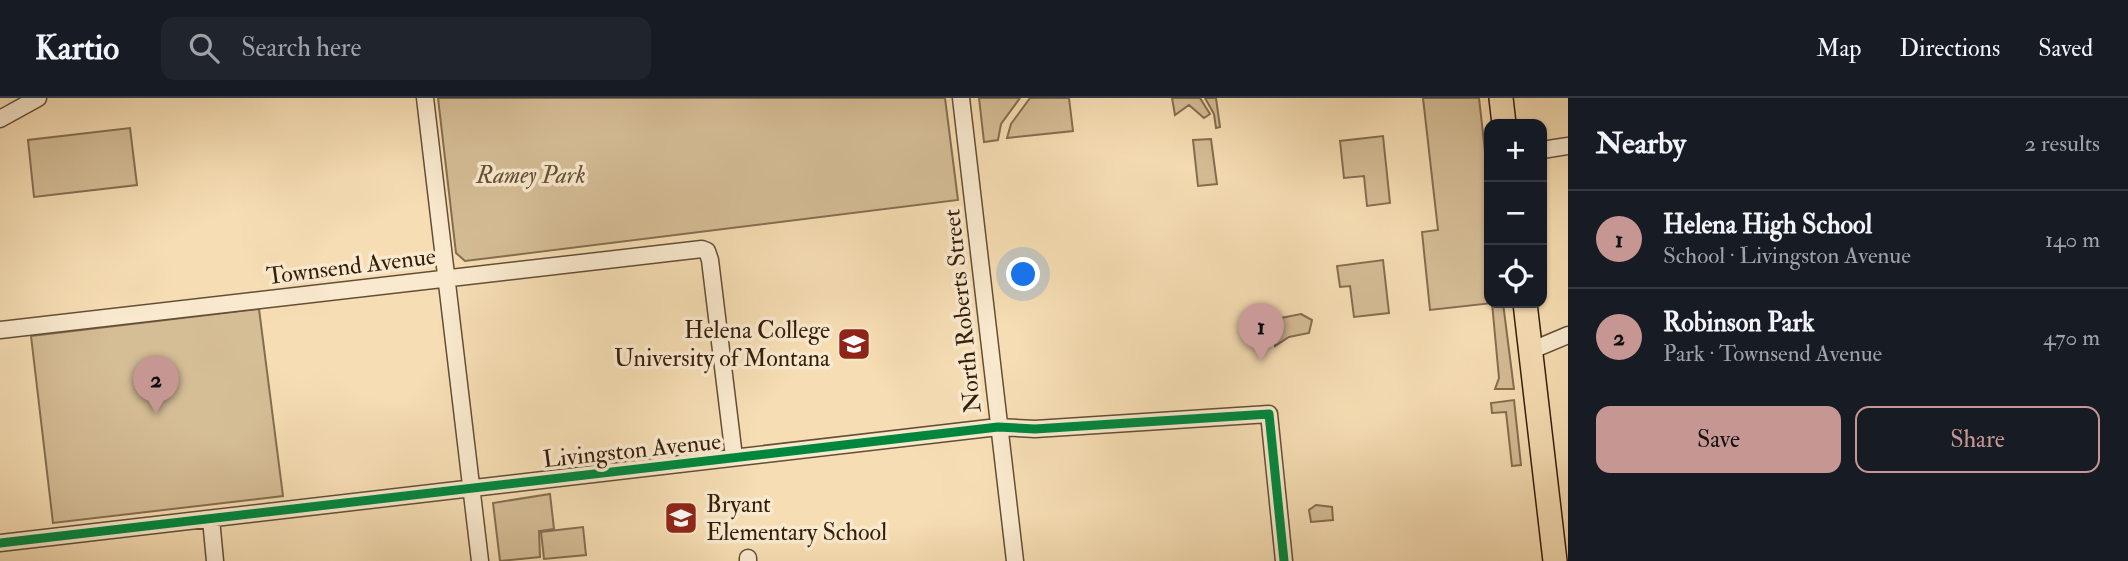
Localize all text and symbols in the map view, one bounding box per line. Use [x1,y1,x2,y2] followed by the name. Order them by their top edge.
[161,17,651,80] search box
[35,28,119,69] text: Kartio
[185,29,223,67] icon: search
[241,32,361,64] text: Search here
[1816,33,1861,64] text: Map
[1899,33,2000,64] text: Directions
[2038,33,2093,64] text: Saved
[1484,119,1547,308] map controls
[1484,119,1547,182] button: +
[1596,125,1686,162] text: Nearby
[2025,129,2100,158] text: 2 results
[475,160,586,191] park label: Ramey Park
[1484,182,1547,245] button: −
[936,207,989,414] street label: North Roberts Street
[1663,209,1872,241] text: Helena High School
[1615,225,1623,254] text: 1
[2045,225,2100,254] text: 140 m
[265,241,437,292] street label: Townsend Avenue
[1663,241,1911,270] text: School · Livingston Avenue
[1484,245,1547,308] button: locate
[1006,257,1040,291] your location
[1238,303,1284,361] pin: 1
[1663,307,1815,339] text: Robinson Park
[614,315,831,374] place label: Helena College University of Montana
[1613,323,1625,352] text: 2
[2043,323,2100,352] text: 470 m
[835,325,873,363] school or university icon: Helena College University of Montana
[1663,339,1882,368] text: Park · Townsend Avenue
[133,356,179,414] pin: 2
[1596,406,1841,473] button: Save
[1855,406,2100,473] button: Share
[541,426,723,475] street label: Livingston Avenue
[706,489,887,548] place label: Bryant Elementary School
[662,499,700,537] school or university icon: Bryant Elementary School

